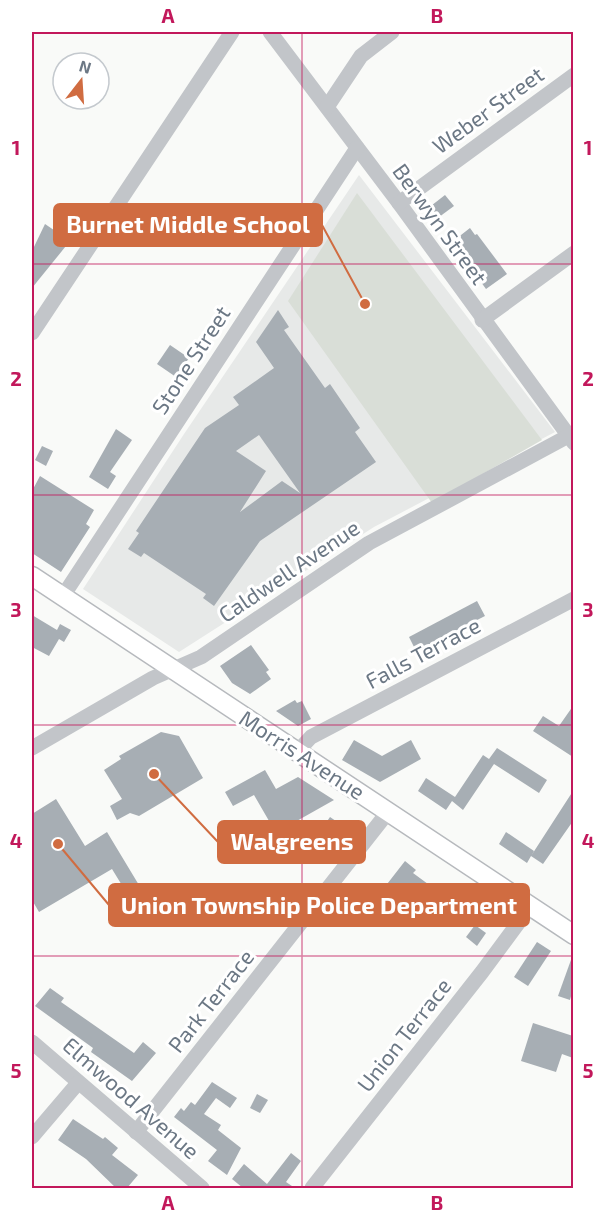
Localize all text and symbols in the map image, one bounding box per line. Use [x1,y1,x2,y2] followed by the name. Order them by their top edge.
[161,3,175,27] text: A
[431,3,443,27] text: B
[51,51,111,111] north arrow
[77,55,94,77] text: N
[427,60,548,158] street label: Weber Street
[12,135,20,159] text: 1
[584,135,592,159] text: 1
[388,158,493,289] street label: Berwyn Street
[54,204,322,246] callout: Burnet Middle School
[66,209,310,238] text: Burnet Middle School
[146,300,235,418] street label: Stone Street
[10,366,22,390] text: 2
[582,366,594,390] text: 2
[213,513,364,627] street label: Caldwell Avenue
[10,597,22,621] text: 3
[582,597,594,621] text: 3
[361,611,484,693] street label: Falls Terrace
[235,704,370,804] street label: Morris Avenue
[218,821,365,863] callout: Walgreens
[231,826,353,855] text: Walgreens
[10,828,23,852] text: 4
[582,828,595,852] text: 4
[109,884,529,926] callout: Union Township Police Department
[121,890,517,919] text: Union Township Police Department
[162,944,258,1057] street label: Park Terrace
[351,972,456,1096] street label: Union Terrace
[58,1031,205,1163] street label: Elmwood Avenue
[10,1058,22,1082] text: 5
[582,1058,594,1082] text: 5
[161,1190,175,1214] text: A
[431,1190,443,1214] text: B

